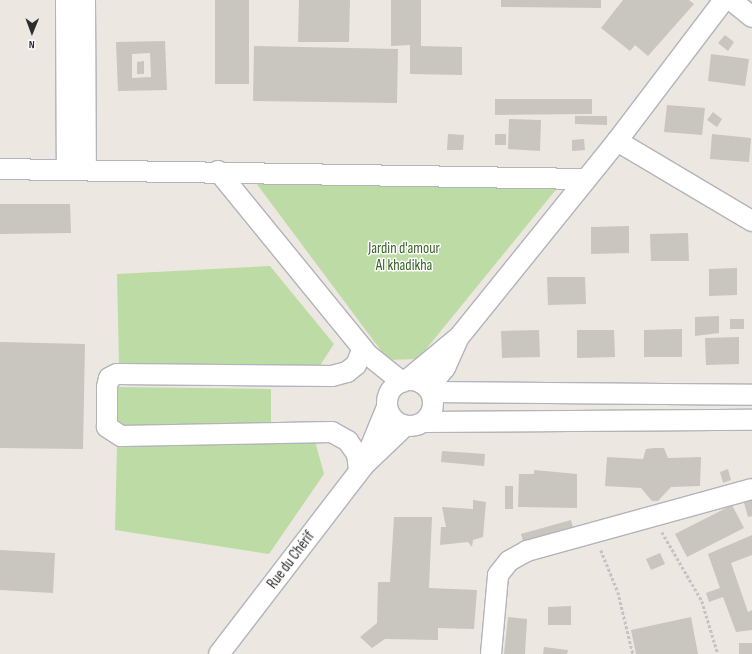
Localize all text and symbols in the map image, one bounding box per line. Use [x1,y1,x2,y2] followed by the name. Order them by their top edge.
[12,12,52,52] north arrow
[29,38,35,51] text: N
[368,239,440,274] park label: Jardin d'amour Al khadikha
[263,528,319,592] street label: Rue du Chérif

